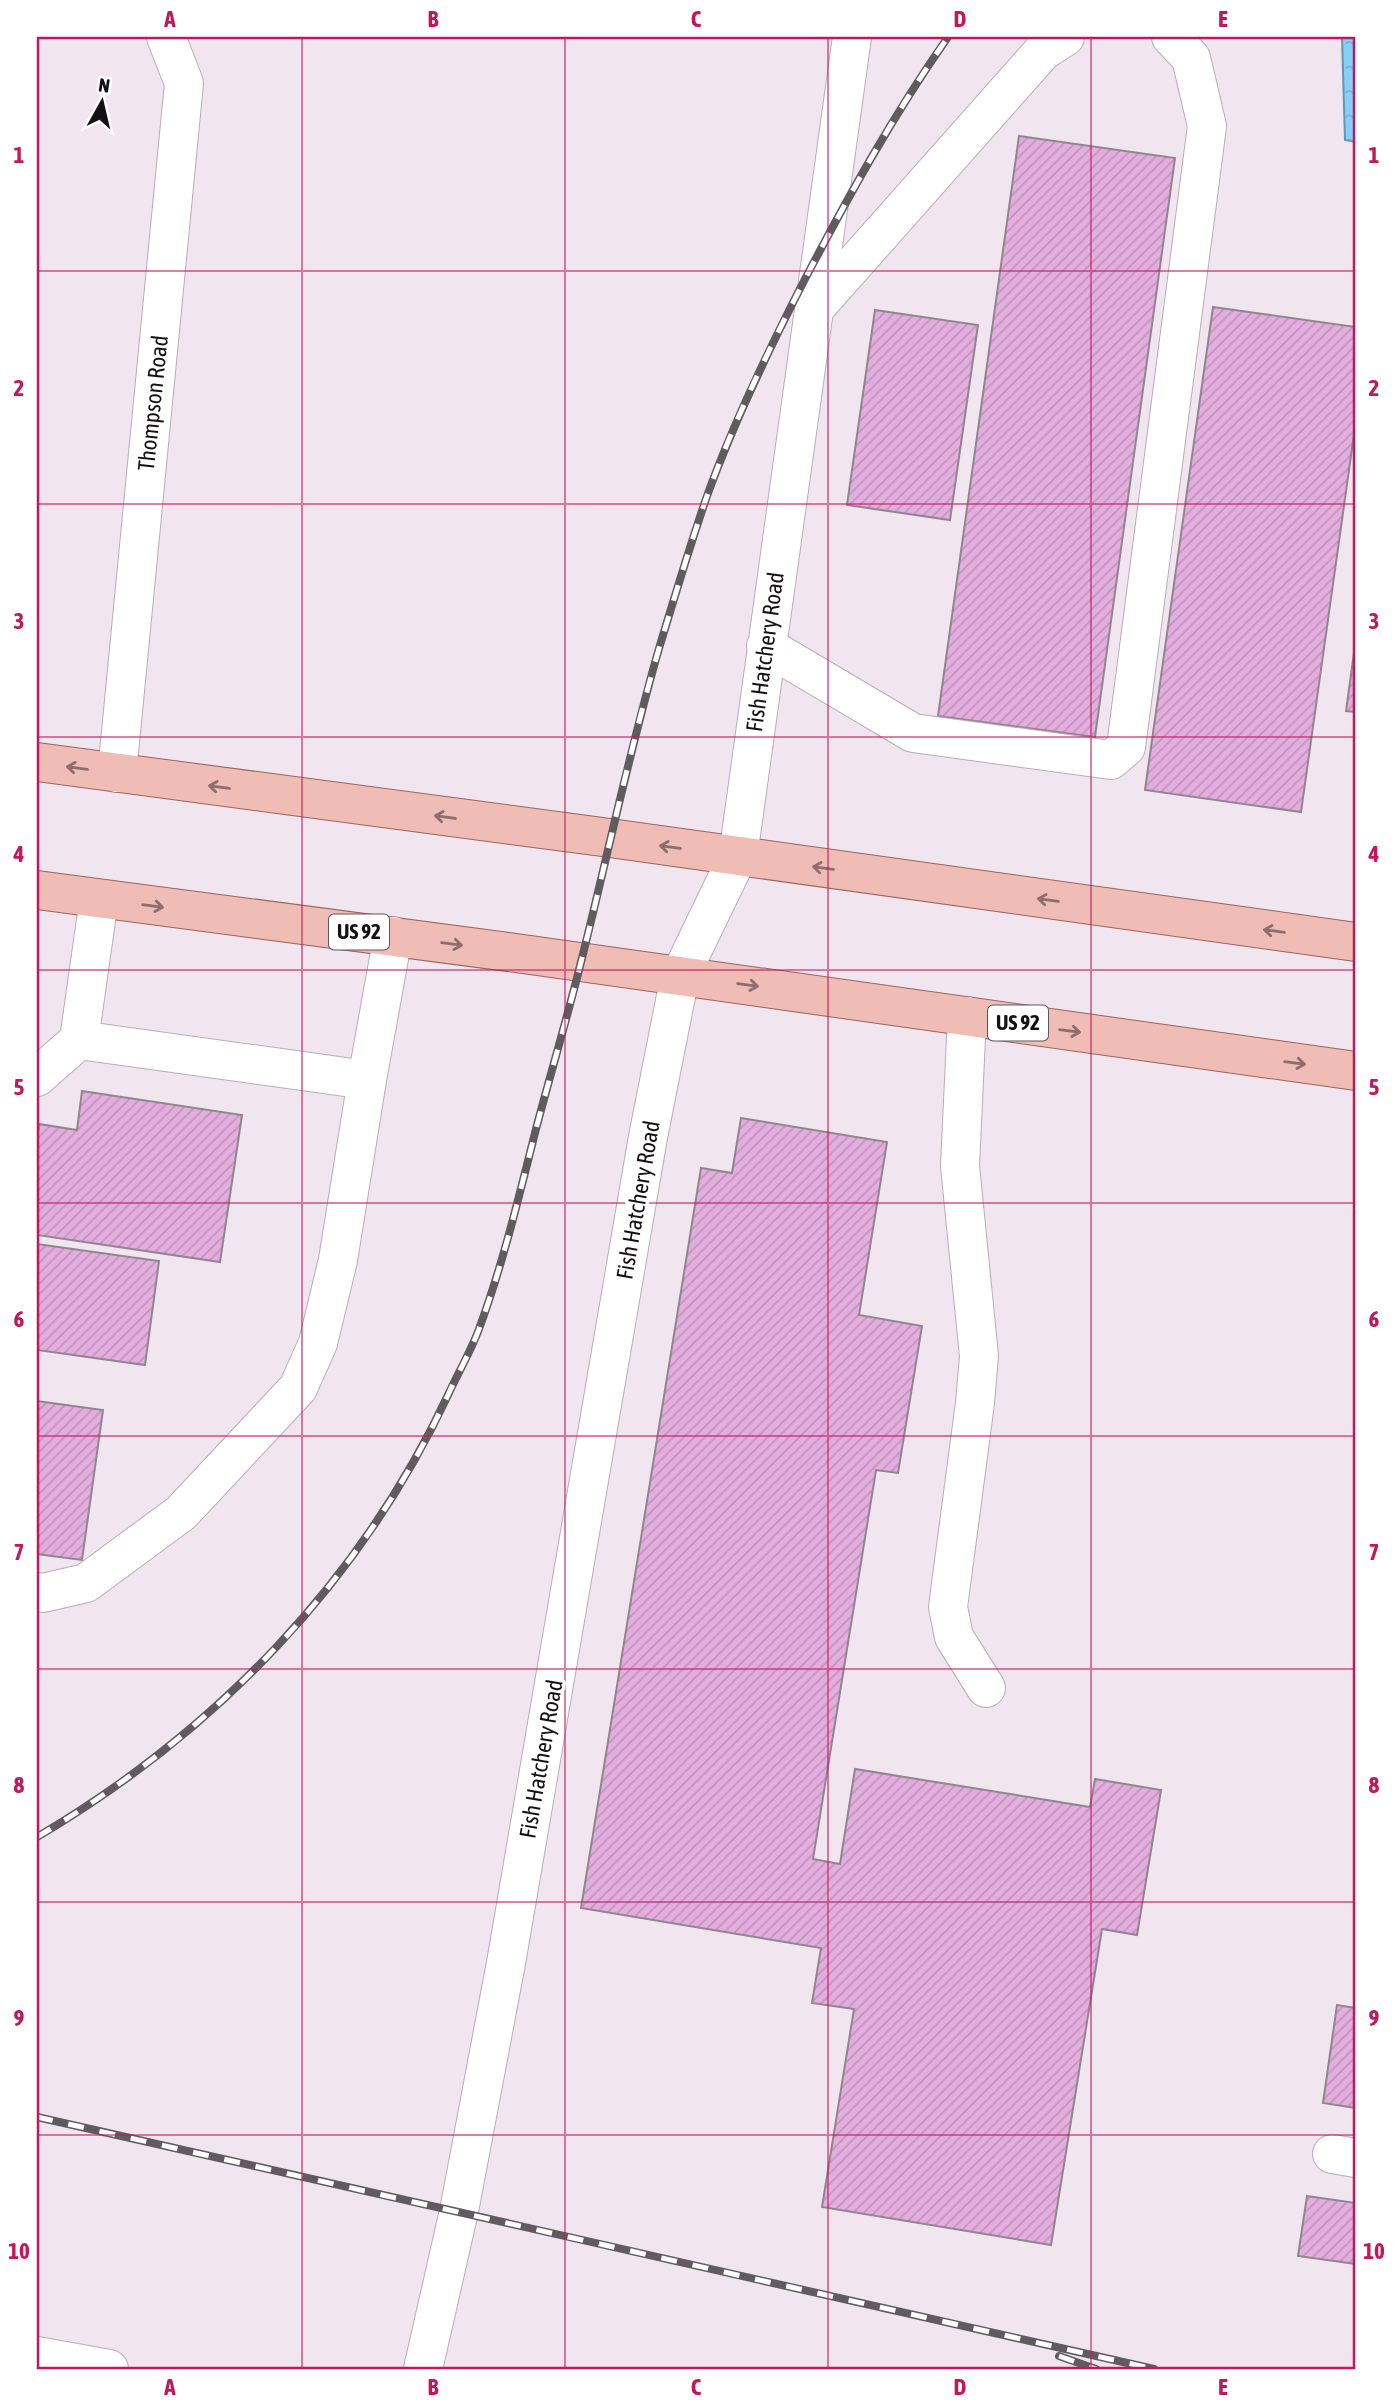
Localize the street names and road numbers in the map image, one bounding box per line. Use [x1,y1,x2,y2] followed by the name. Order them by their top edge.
[133,334,173,472] street label: Thompson Road
[741,571,789,733] street label: Fish Hatchery Road
[329,914,389,950] road number: US 92
[988,1006,1048,1040] road number: US 92
[611,1119,665,1281] street label: Fish Hatchery Road
[514,1678,568,1840] street label: Fish Hatchery Road

